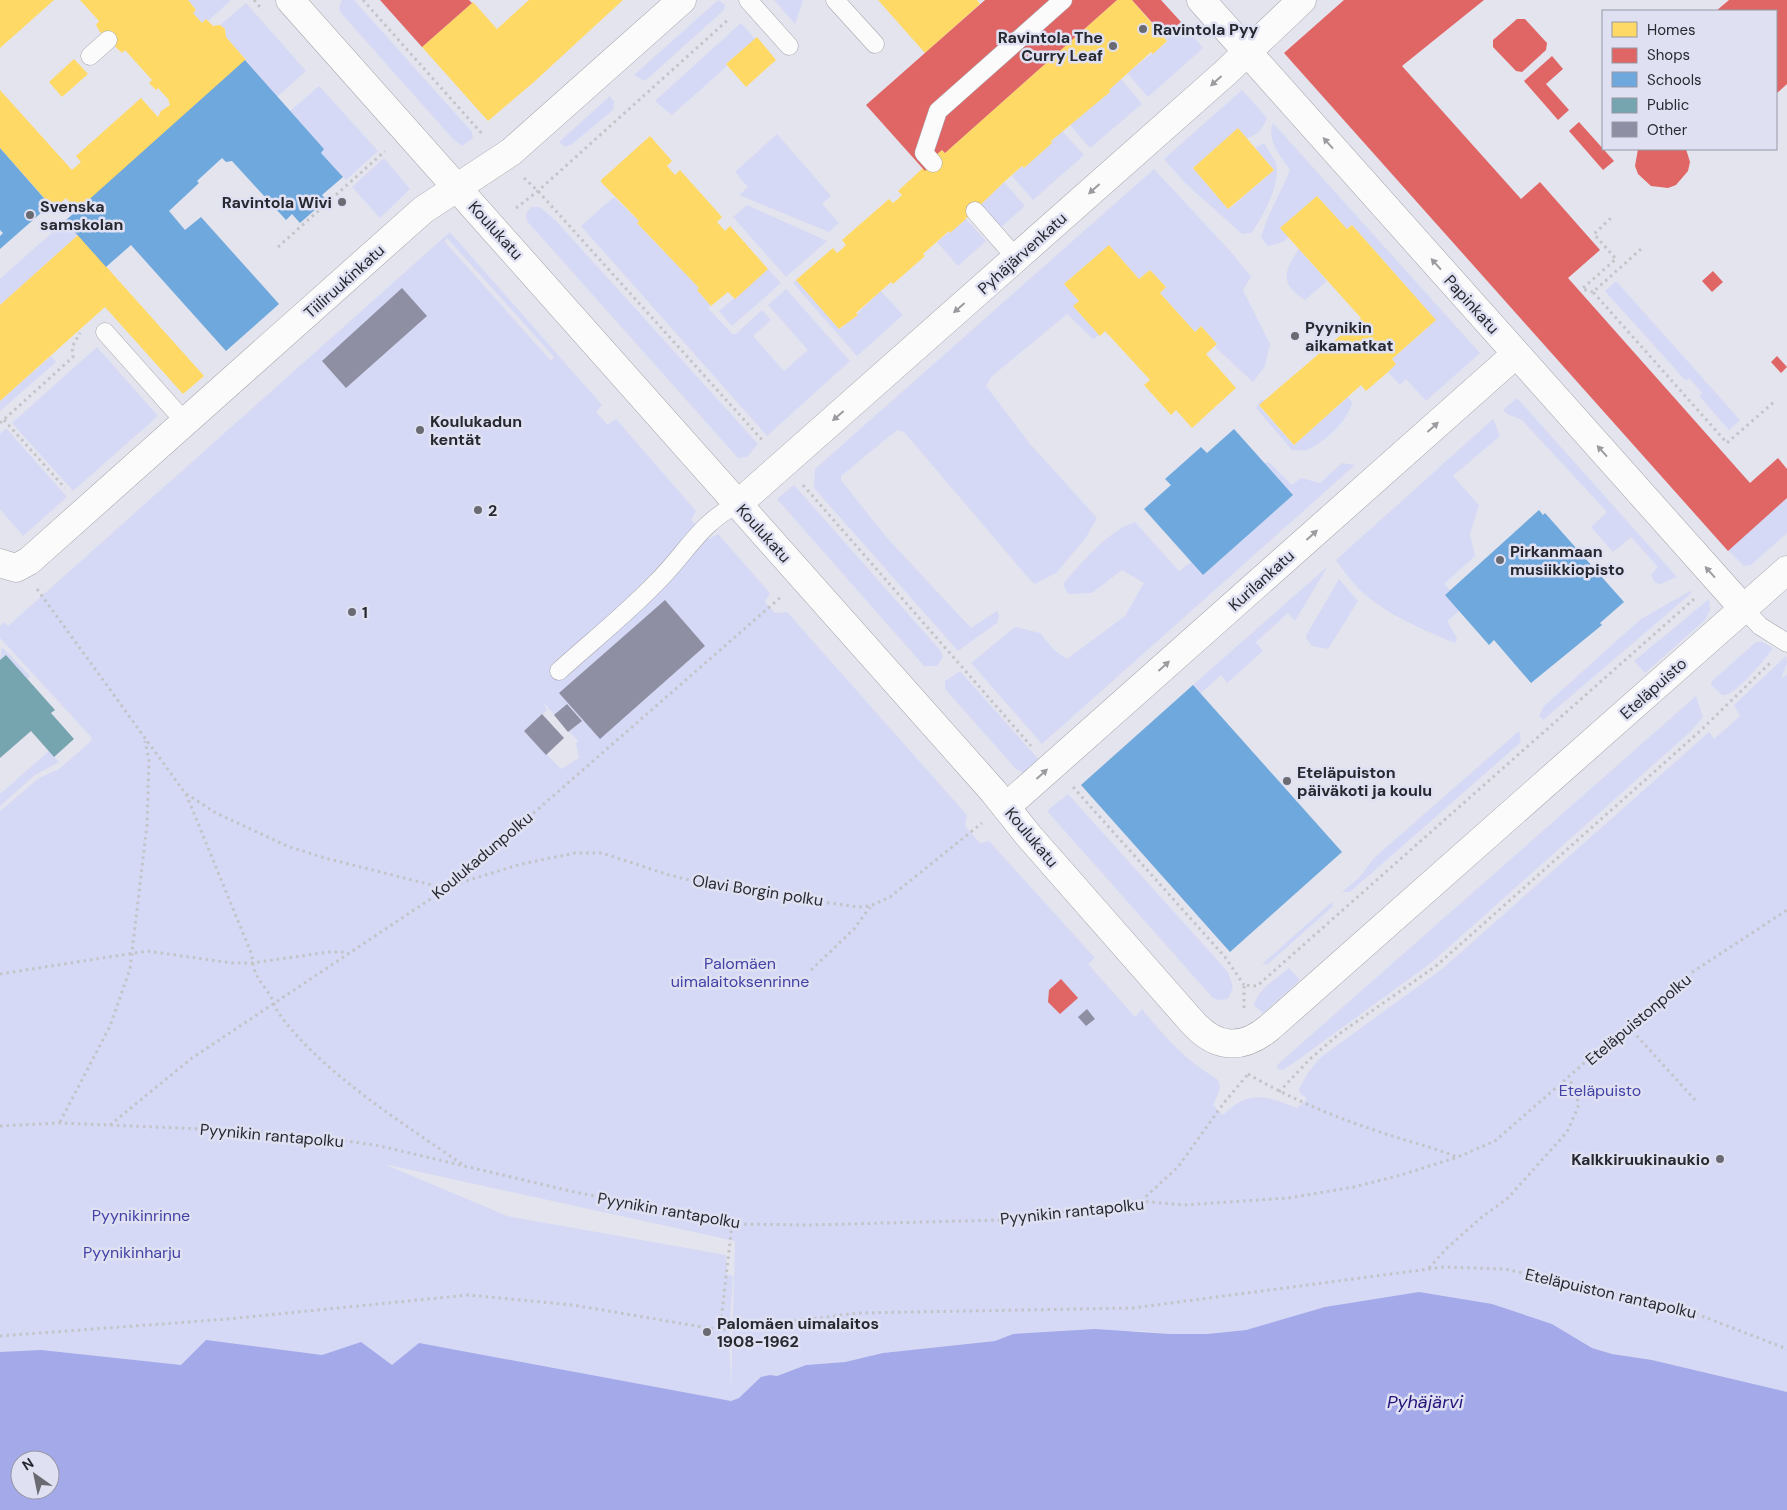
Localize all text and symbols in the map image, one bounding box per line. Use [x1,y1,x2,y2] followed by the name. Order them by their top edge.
[1602,10,1777,150] legend
[1153,19,1259,40] place label: Ravintola Pyy
[1647,20,1696,40] text: Homes
[1137,23,1149,35] marker: Ravintola Pyy
[998,27,1103,66] place label: Ravintola The Curry Leaf
[1107,40,1119,52] marker: Ravintola The Curry Leaf
[1647,45,1690,65] text: Shops
[1647,70,1702,90] text: Schools
[1210,75,1222,87] one-way arrow
[1647,95,1689,115] text: Public
[1647,120,1688,140] text: Other
[1322,137,1334,149] one-way arrow
[1089,183,1101,195] one-way arrow
[222,192,332,213] place label: Ravintola Wivi
[40,196,123,235] place label: Svenska samskolan
[336,196,348,208] marker: Ravintola Wivi
[464,197,528,264] street label: Koulukatu
[973,208,1071,299] street label: Pyhäjärvenkatu
[24,209,36,221] marker: Svenska samskolan
[300,240,389,323] street label: Tiiliruukinkatu
[1430,258,1442,270] one-way arrow
[1440,270,1504,338] street label: Papinkatu
[953,303,966,314] one-way arrow
[1305,317,1394,356] place label: Pyynikin aikamatkat
[1289,330,1301,342] marker: Pyynikin aikamatkat
[832,410,844,422] one-way arrow
[430,411,522,450] place label: Koulukadun kentät
[1427,421,1439,433] one-way arrow
[414,424,426,436] marker: Koulukadun kentät
[1596,445,1608,457] one-way arrow
[488,500,497,521] place label: 2
[732,500,796,567] street label: Koulukatu
[472,504,484,516] marker: 2
[1305,529,1317,541] one-way arrow
[1510,541,1624,580] place label: Pirkanmaan musiikkiopisto
[1224,545,1299,615] street label: Kurilankatu
[1494,554,1506,566] marker: Pirkanmaan musiikkiopisto
[1705,565,1716,578] one-way arrow
[362,602,368,623] place label: 1
[346,606,358,618] marker: 1
[1616,653,1691,724] street label: Eteläpuisto
[1157,661,1170,672] one-way arrow
[1297,762,1432,801] place label: Eteläpuiston päiväkoti ja koulu
[1036,768,1048,780] one-way arrow
[1281,775,1293,787] marker: Eteläpuiston päiväkoti ja koulu
[1000,803,1063,872] street label: Koulukatu
[427,807,537,904] street label: Koulukadunpolku
[691,870,825,911] street label: Olavi Borgin polku
[671,953,809,992] park label: Palomäen uimalaitoksenrinne
[1581,969,1696,1070] street label: Eteläpuistonpolku
[1559,1080,1641,1101] park label: Eteläpuisto
[199,1119,345,1152] street label: Pyynikin rantapolku
[1571,1149,1710,1170] place label: Kalkkiruukinaukio
[1714,1153,1726,1165] marker: Kalkkiruukinaukio
[596,1188,742,1233] street label: Pyynikin rantapolku
[999,1194,1145,1229] street label: Pyynikin rantapolku
[92,1205,190,1226] park label: Pyynikinrinne
[83,1242,181,1263] park label: Pyynikinharju
[1523,1264,1699,1323] street label: Eteläpuiston rantapolku
[717,1313,879,1352] place label: Palomäen uimalaitos 1908-1962
[701,1326,713,1338] marker: Palomäen uimalaitos 1908-1962
[1387,1390,1464,1414] water label: Pyhäjärvi
[10,1450,60,1500] north arrow
[19,1454,37,1474] text: N

